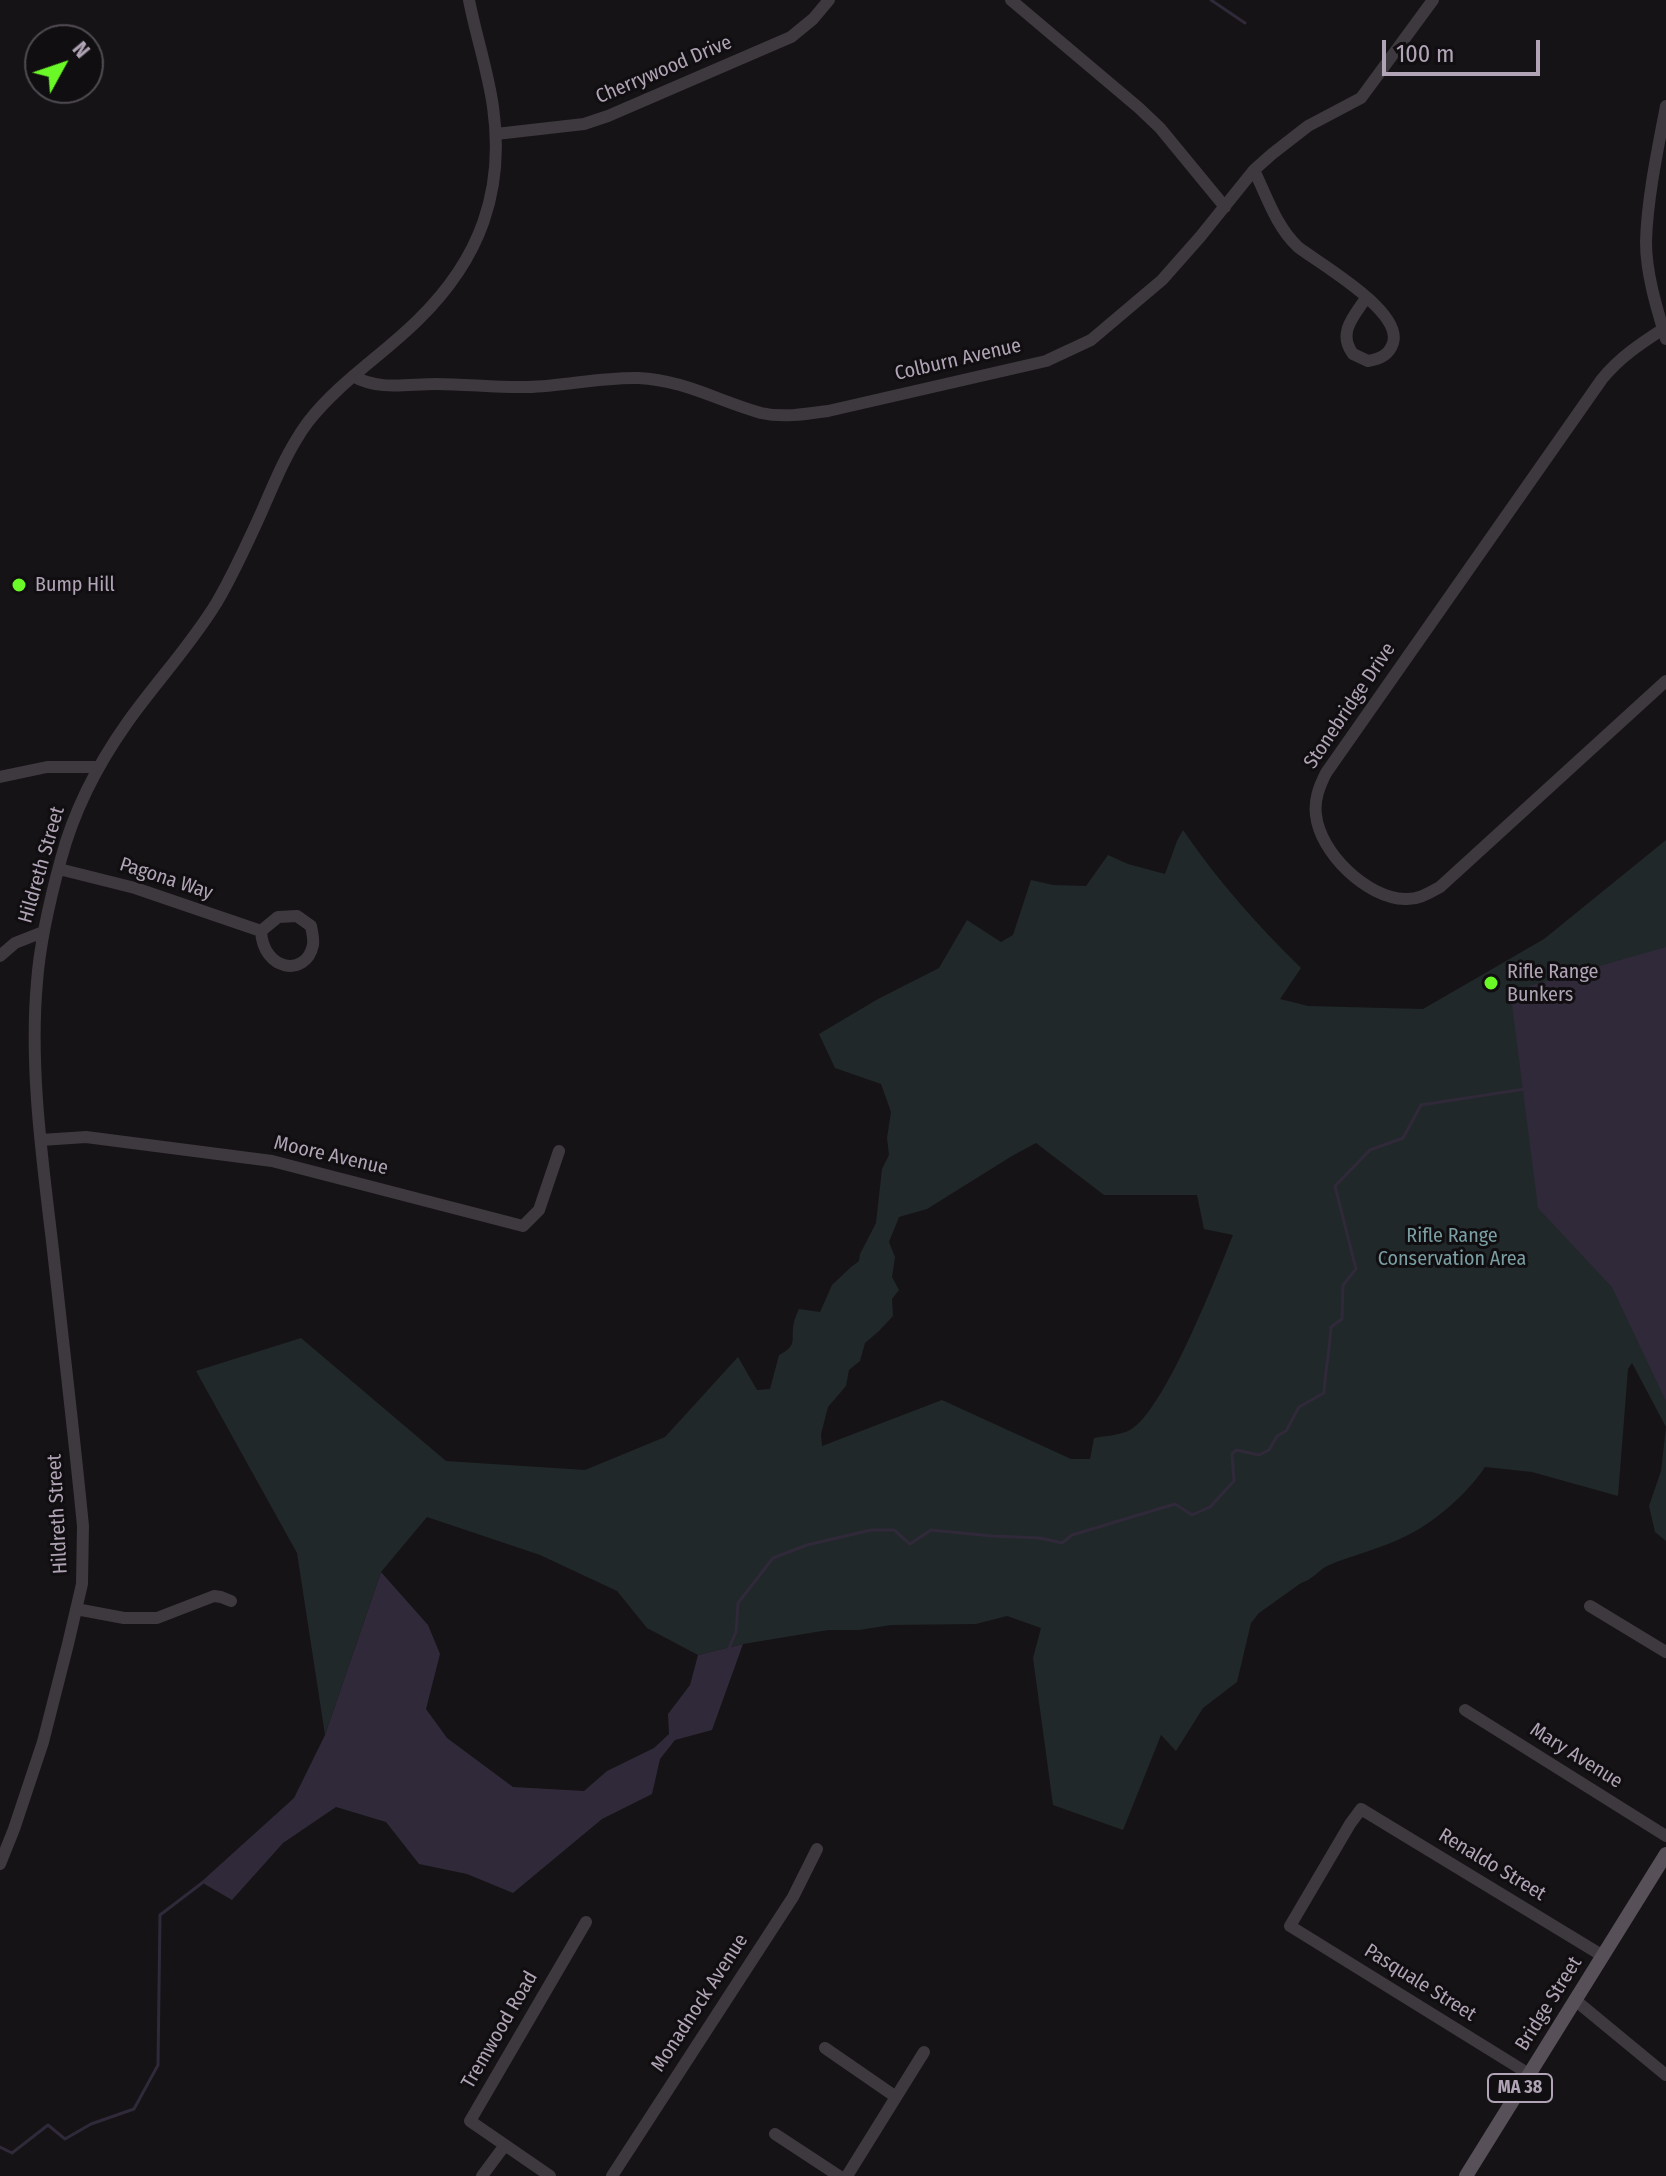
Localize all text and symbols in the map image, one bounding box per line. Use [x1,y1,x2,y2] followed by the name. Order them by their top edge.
[24,24,104,104] north arrow
[1386,24,1544,74] scale bar
[593,31,735,109] street label: Cherrywood Drive
[67,36,96,63] text: N
[1396,40,1454,68] text: 100 m
[892,334,1024,386] street label: Colburn Avenue
[35,573,115,597] place label: Bump Hill
[10,576,28,594] marker: Bump Hill
[1299,639,1401,773] street label: Stonebridge Drive
[14,804,70,926] street label: Hildreth Street
[116,853,216,905] street label: Pagona Way
[1507,960,1598,1007] place label: Rifle Range Bunkers
[1482,974,1500,992] marker: Rifle Range Bunkers
[272,1131,390,1181] street label: Moore Avenue
[1378,1224,1526,1271] park label: Rifle Range Conservation Area
[43,1453,73,1575] street label: Hildreth Street
[1525,1718,1627,1794] street label: Mary Avenue
[1434,1824,1550,1906] street label: Renaldo Street
[646,1930,754,2076] street label: Monadnock Avenue
[1360,1939,1480,2027] street label: Pasquale Street
[1511,1952,1587,2056] street label: Bridge Street
[457,1967,543,2093] street label: Tremwood Road
[1488,2074,1552,2102] road number: MA 38

